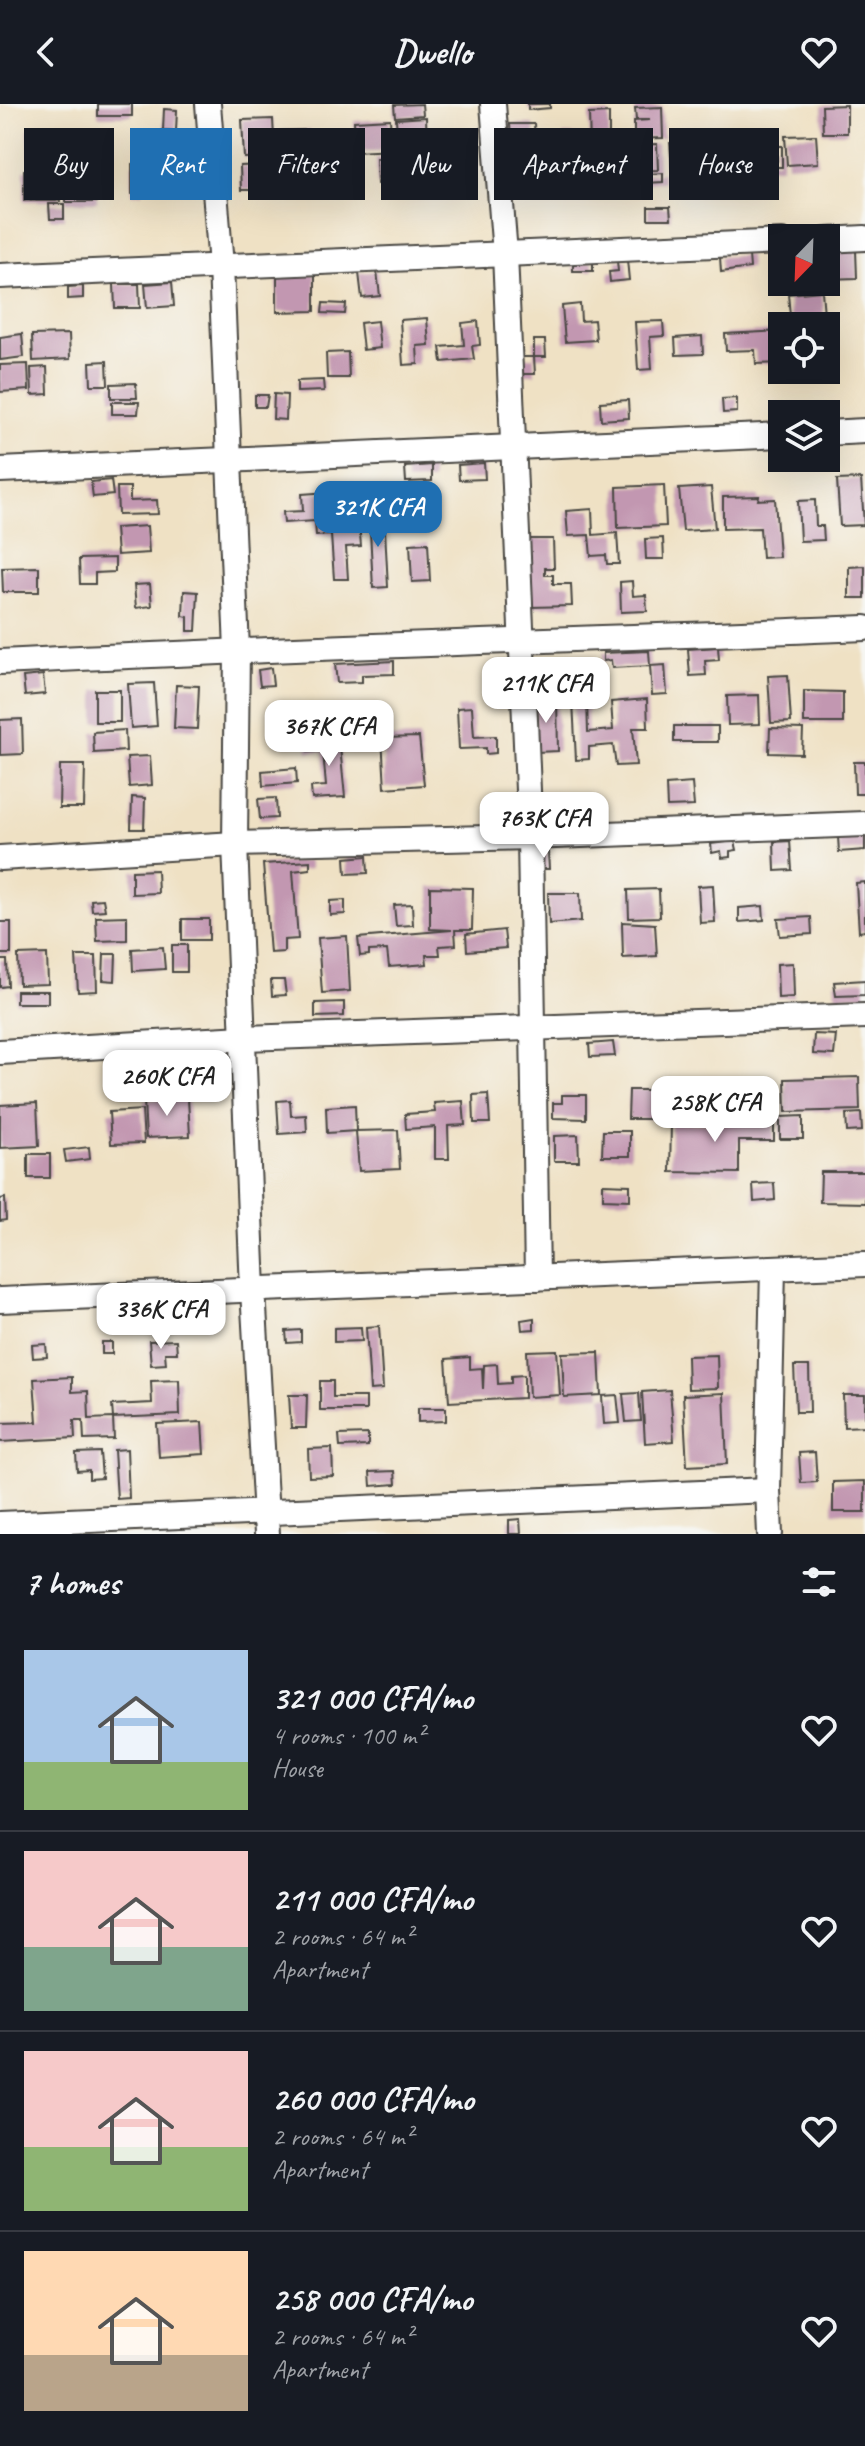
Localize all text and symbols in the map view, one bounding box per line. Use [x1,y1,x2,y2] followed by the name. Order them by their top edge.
[393,29,472,75] text: Dwello
[24,30,68,74] icon: back
[797,30,841,74] icon: heart
[24,128,114,200] chip: Buy
[130,128,232,200] chip: Rent
[248,128,365,200] chip: Filters
[381,128,478,200] chip: New
[494,128,653,200] chip: Apartment
[669,128,779,200] chip: House
[768,224,840,296] north arrow
[768,224,840,472] map controls
[768,312,840,384] button: locate
[768,400,840,472] button: layers
[295,481,461,549] pin: 321K CFA
[332,490,424,523] text: 321K CFA
[463,657,629,725] pin: 211K CFA
[500,666,592,699] text: 211K CFA
[246,700,412,768] pin: 367K CFA
[283,709,375,742] text: 367K CFA
[461,792,627,860] pin: 763K CFA
[498,801,590,834] text: 763K CFA
[84,1050,250,1118] pin: 260K CFA
[121,1059,213,1092] text: 260K CFA
[632,1076,798,1144] pin: 258K CFA
[669,1085,761,1118] text: 258K CFA
[78,1283,244,1351] pin: 336K CFA
[115,1292,207,1325] text: 336K CFA
[797,1560,841,1604] icon: filters
[24,1561,120,1604] text: 7 homes
[272,1676,473,1719] text: 321 000 CFA/mo
[88,1682,184,1778] icon: home
[797,1708,841,1752] icon: heart
[272,1719,424,1752] text: 4 rooms · 100 m²
[272,1752,323,1785] text: House
[272,1877,473,1920] text: 211 000 CFA/mo
[88,1883,184,1979] icon: home
[797,1909,841,1953] icon: heart
[272,1920,413,1953] text: 2 rooms · 64 m²
[272,1953,368,1986] text: Apartment
[272,2077,474,2120] text: 260 000 CFA/mo
[88,2083,184,2179] icon: home
[797,2109,841,2153] icon: heart
[272,2120,413,2153] text: 2 rooms · 64 m²
[272,2153,368,2186] text: Apartment
[272,2277,472,2320] text: 258 000 CFA/mo
[88,2283,184,2379] icon: home
[797,2309,841,2353] icon: heart
[272,2320,413,2353] text: 2 rooms · 64 m²
[272,2353,368,2386] text: Apartment

